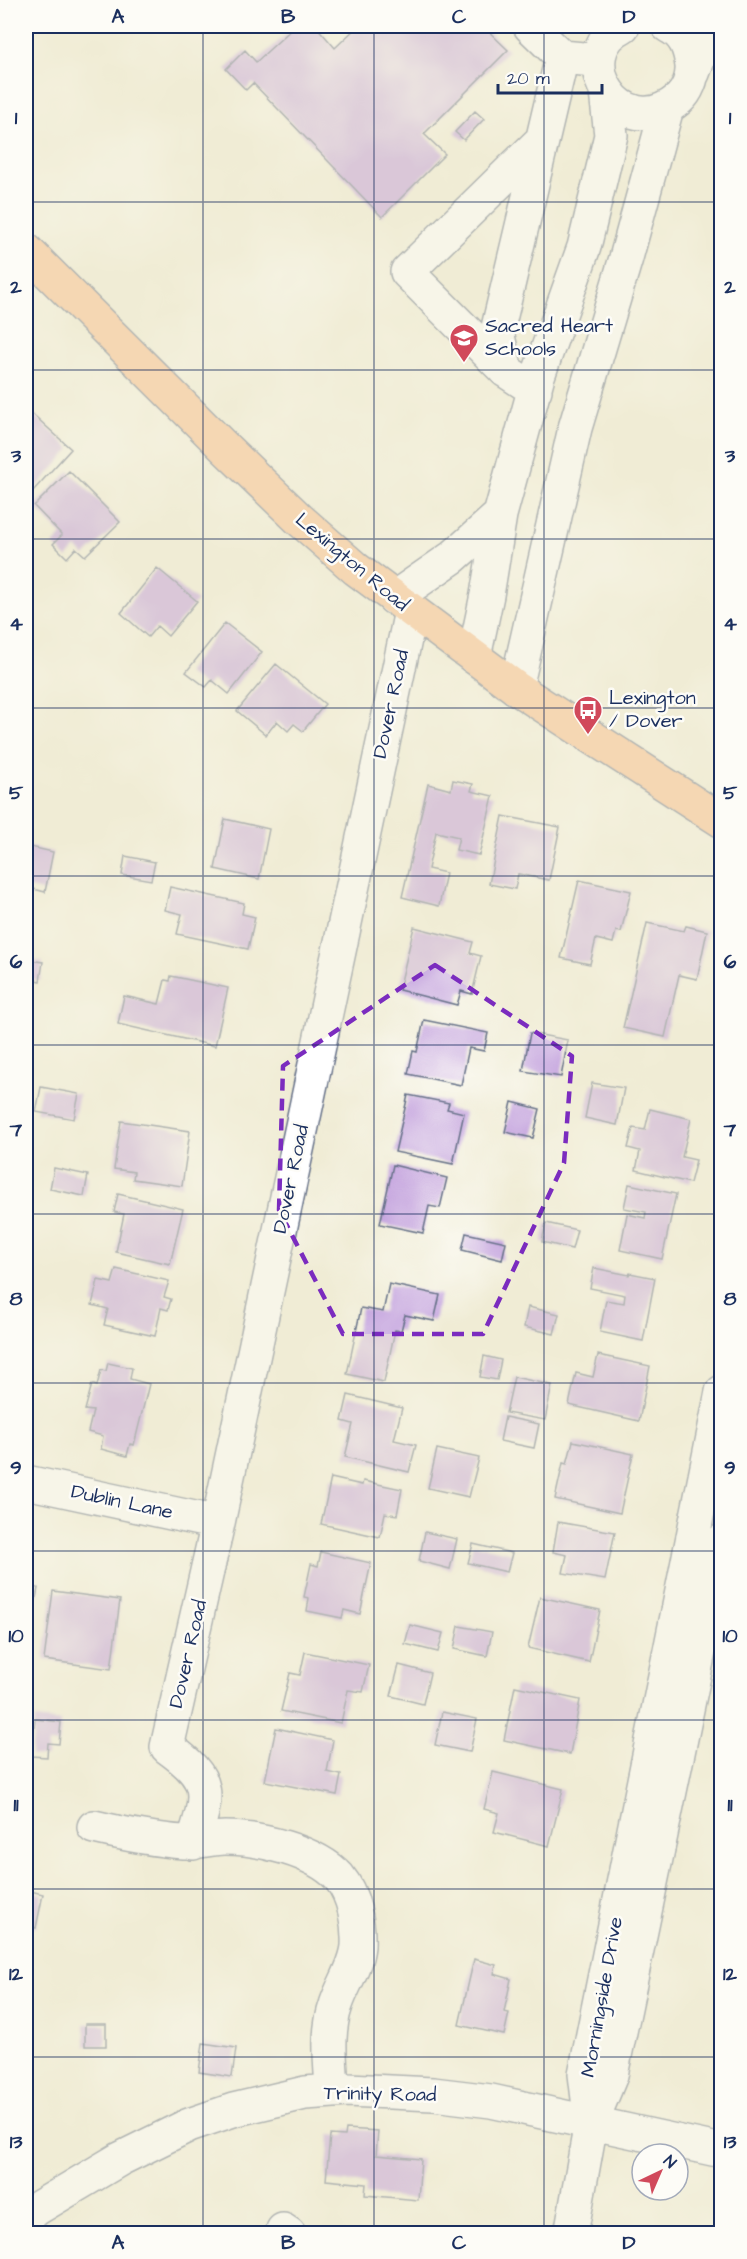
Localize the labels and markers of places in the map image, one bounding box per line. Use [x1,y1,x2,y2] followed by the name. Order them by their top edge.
[485,312,613,363] place label: Sacred Heart Schools
[448,322,480,364] school or university icon: Sacred Heart Schools
[609,684,696,735] place label: Lexington / Dover
[572,694,604,736] bus stop icon: Lexington / Dover

